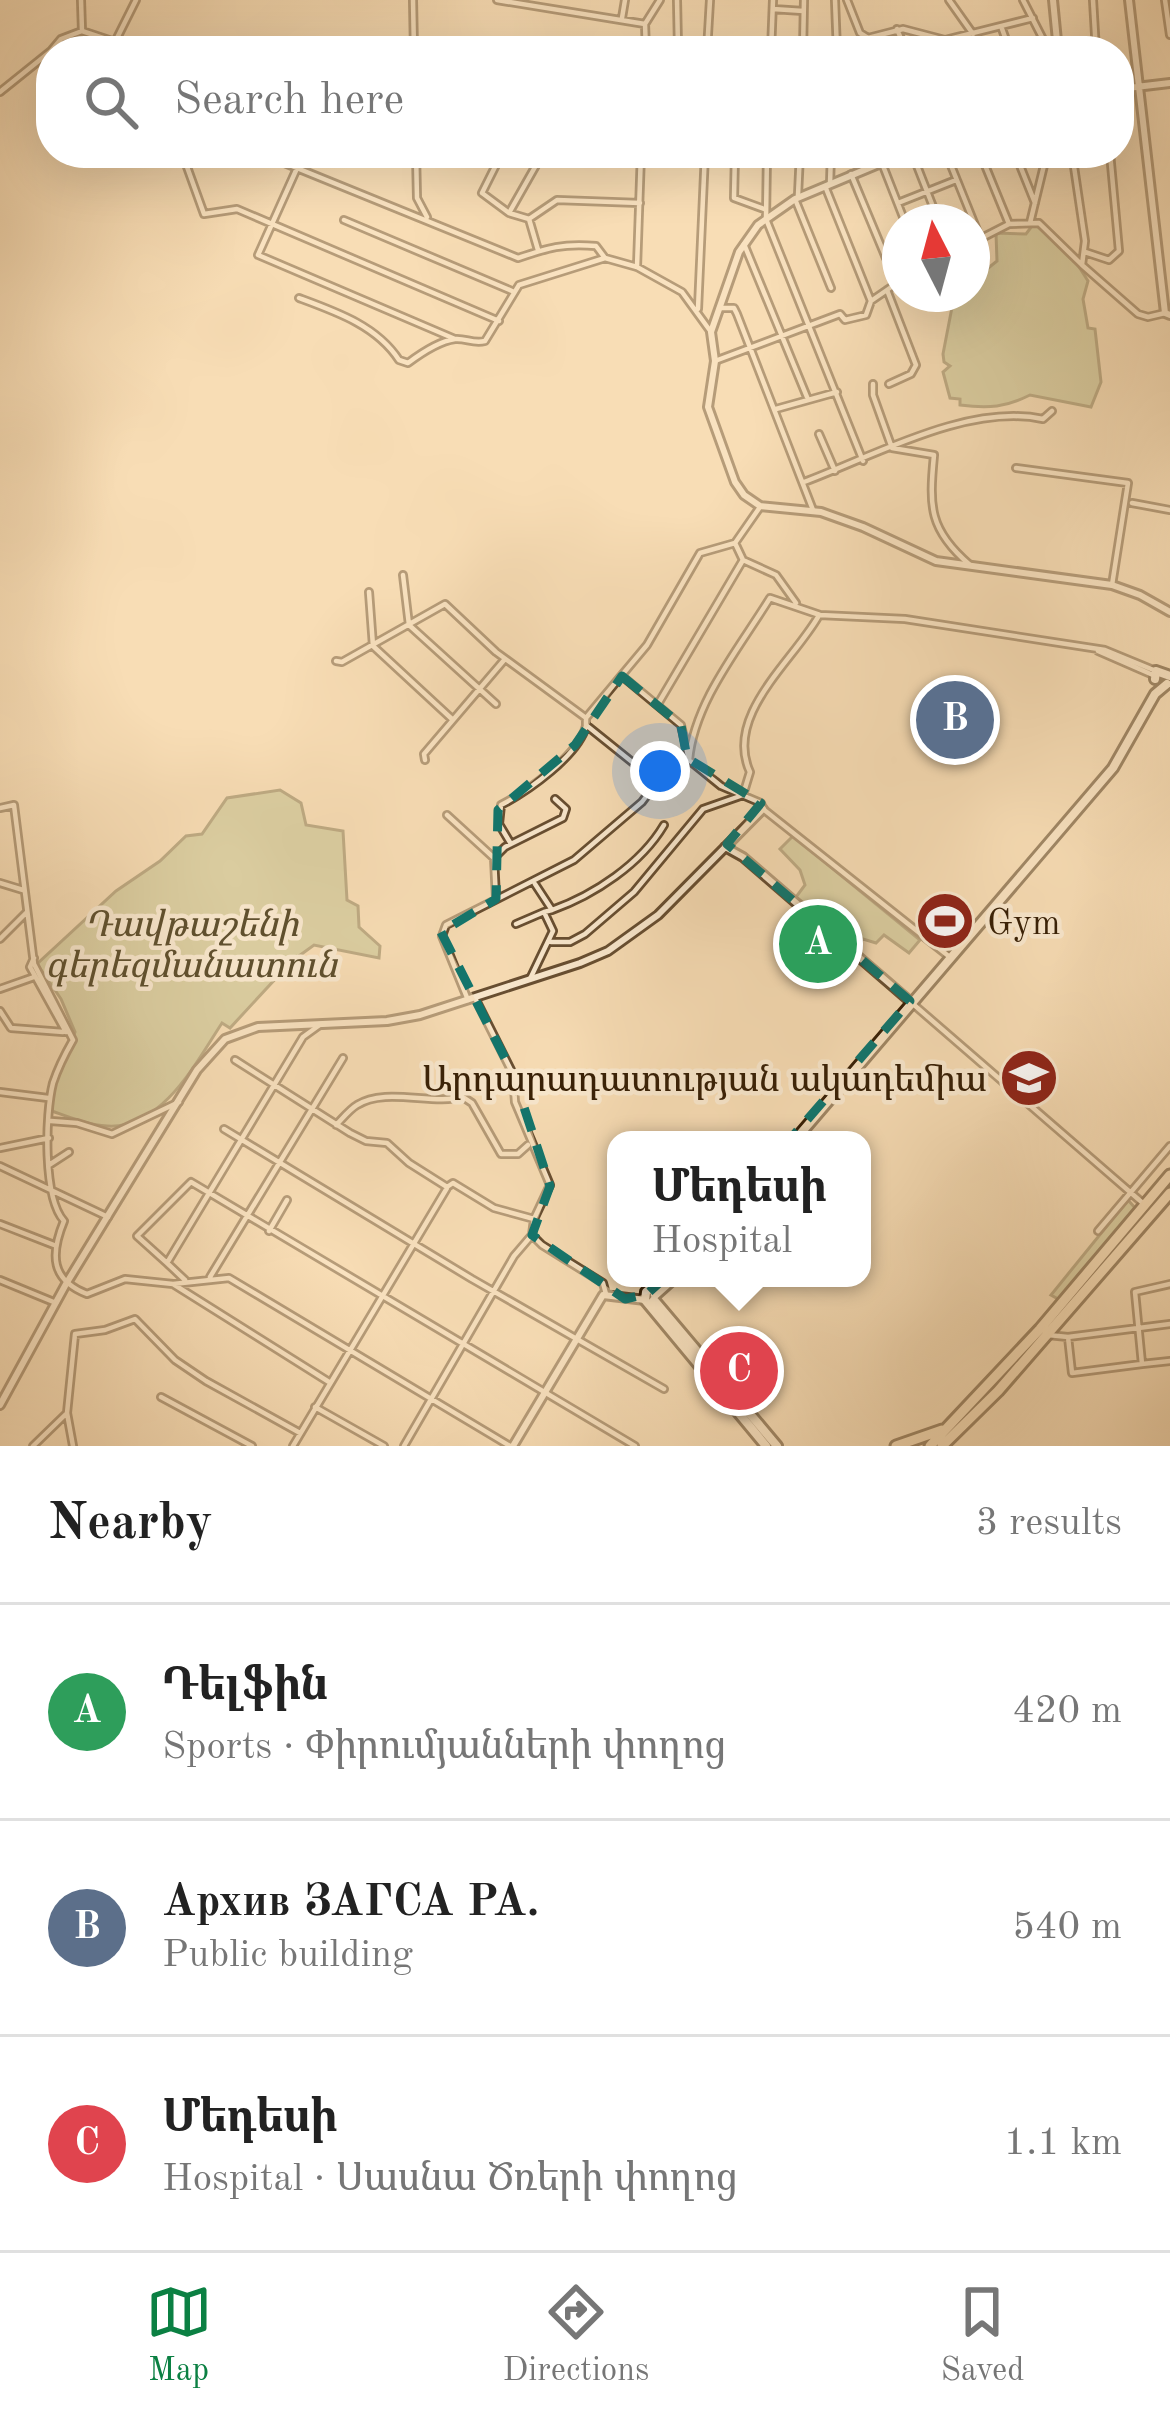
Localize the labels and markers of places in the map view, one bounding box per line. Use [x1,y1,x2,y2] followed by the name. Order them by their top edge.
[916,675,994,765] pin: B
[914,890,976,952] sports icon: Gym
[779,899,857,989] pin: A
[987,907,1061,943] place label: Gym
[998,1047,1060,1109] school or university icon: Արդարադատության ակադեմիա
[422,1064,987,1100] place label: Արդարադատության ակադեմիա
[700,1326,778,1416] pin: C

